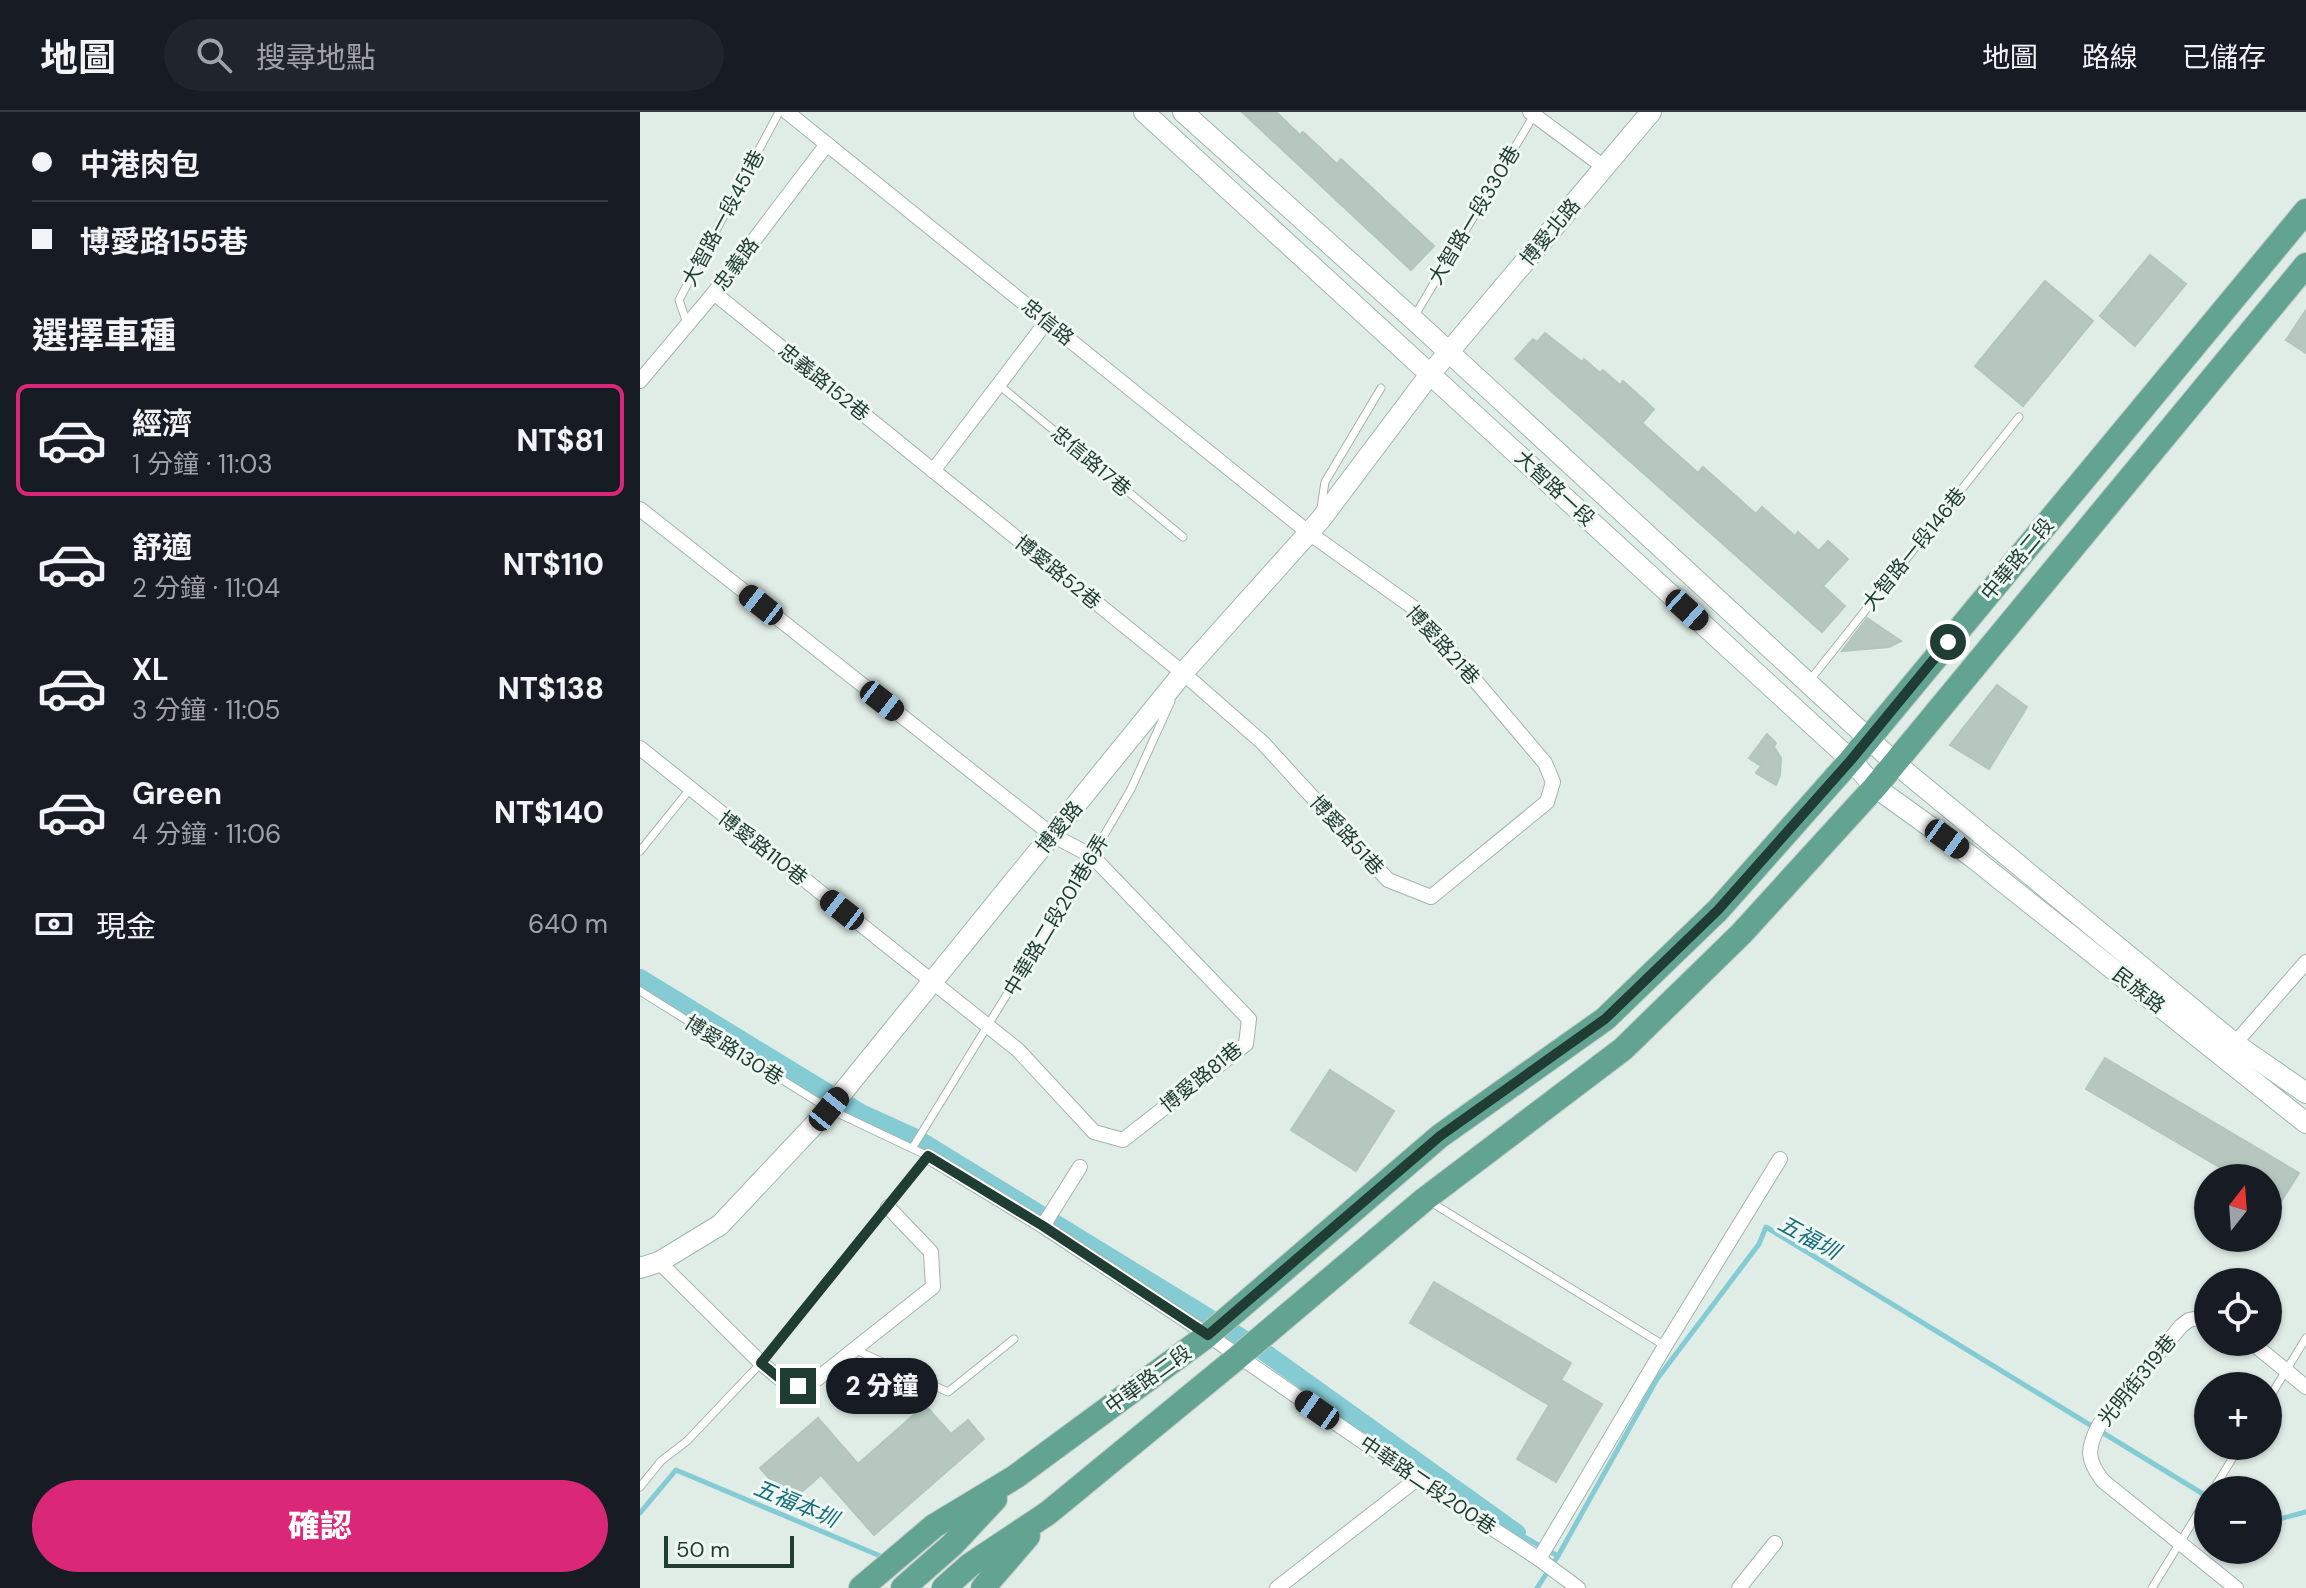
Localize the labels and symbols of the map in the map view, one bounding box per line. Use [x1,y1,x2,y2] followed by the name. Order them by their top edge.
[1422,141,1526,289] street label: 大智路一段330巷
[676,145,770,291] street label: 大智路一段451巷
[1514,193,1586,271] street label: 博愛北路
[708,232,764,296] street label: 忠義路
[1017,293,1079,351] street label: 忠信路
[773,337,875,427] street label: 忠義路152巷
[1046,420,1136,502] street label: 忠信路17巷
[1510,444,1600,532] street label: 大智路一段
[1856,482,1972,616] street label: 大智路一段146巷
[1975,512,2059,606] street label: 中華路二段
[1010,529,1106,615] street label: 博愛路52巷
[735,581,787,629] car
[1661,585,1713,635] car
[1401,600,1485,690] street label: 博愛路21巷
[1930,624,1966,660] route start
[856,677,908,725] car
[1304,790,1390,880] street label: 博愛路51巷
[1030,796,1088,858] street label: 博愛路
[713,805,813,891] street label: 博愛路110巷
[1921,815,1973,863] car
[998,830,1114,1000] street label: 中華路二段201巷6弄
[816,886,868,934] car
[2107,961,2171,1019] street label: 民族路
[680,1009,788,1091] street label: 博愛路130巷
[1155,1036,1247,1118] street label: 博愛路81巷
[805,1083,853,1135] car
[2194,1164,2282,1252] north arrow
[1773,1209,1847,1268] water label: 五福圳
[2092,1329,2182,1431] street label: 光明街319巷
[1100,1339,1196,1419] street label: 中華路二段
[826,1358,938,1414] callout: 2 分鐘
[780,1368,816,1404] route end
[1290,1386,1344,1434] car
[1355,1430,1501,1540] street label: 中華路二段200巷
[750,1473,845,1535] water label: 五福本圳
[664,1532,794,1568] scale bar

